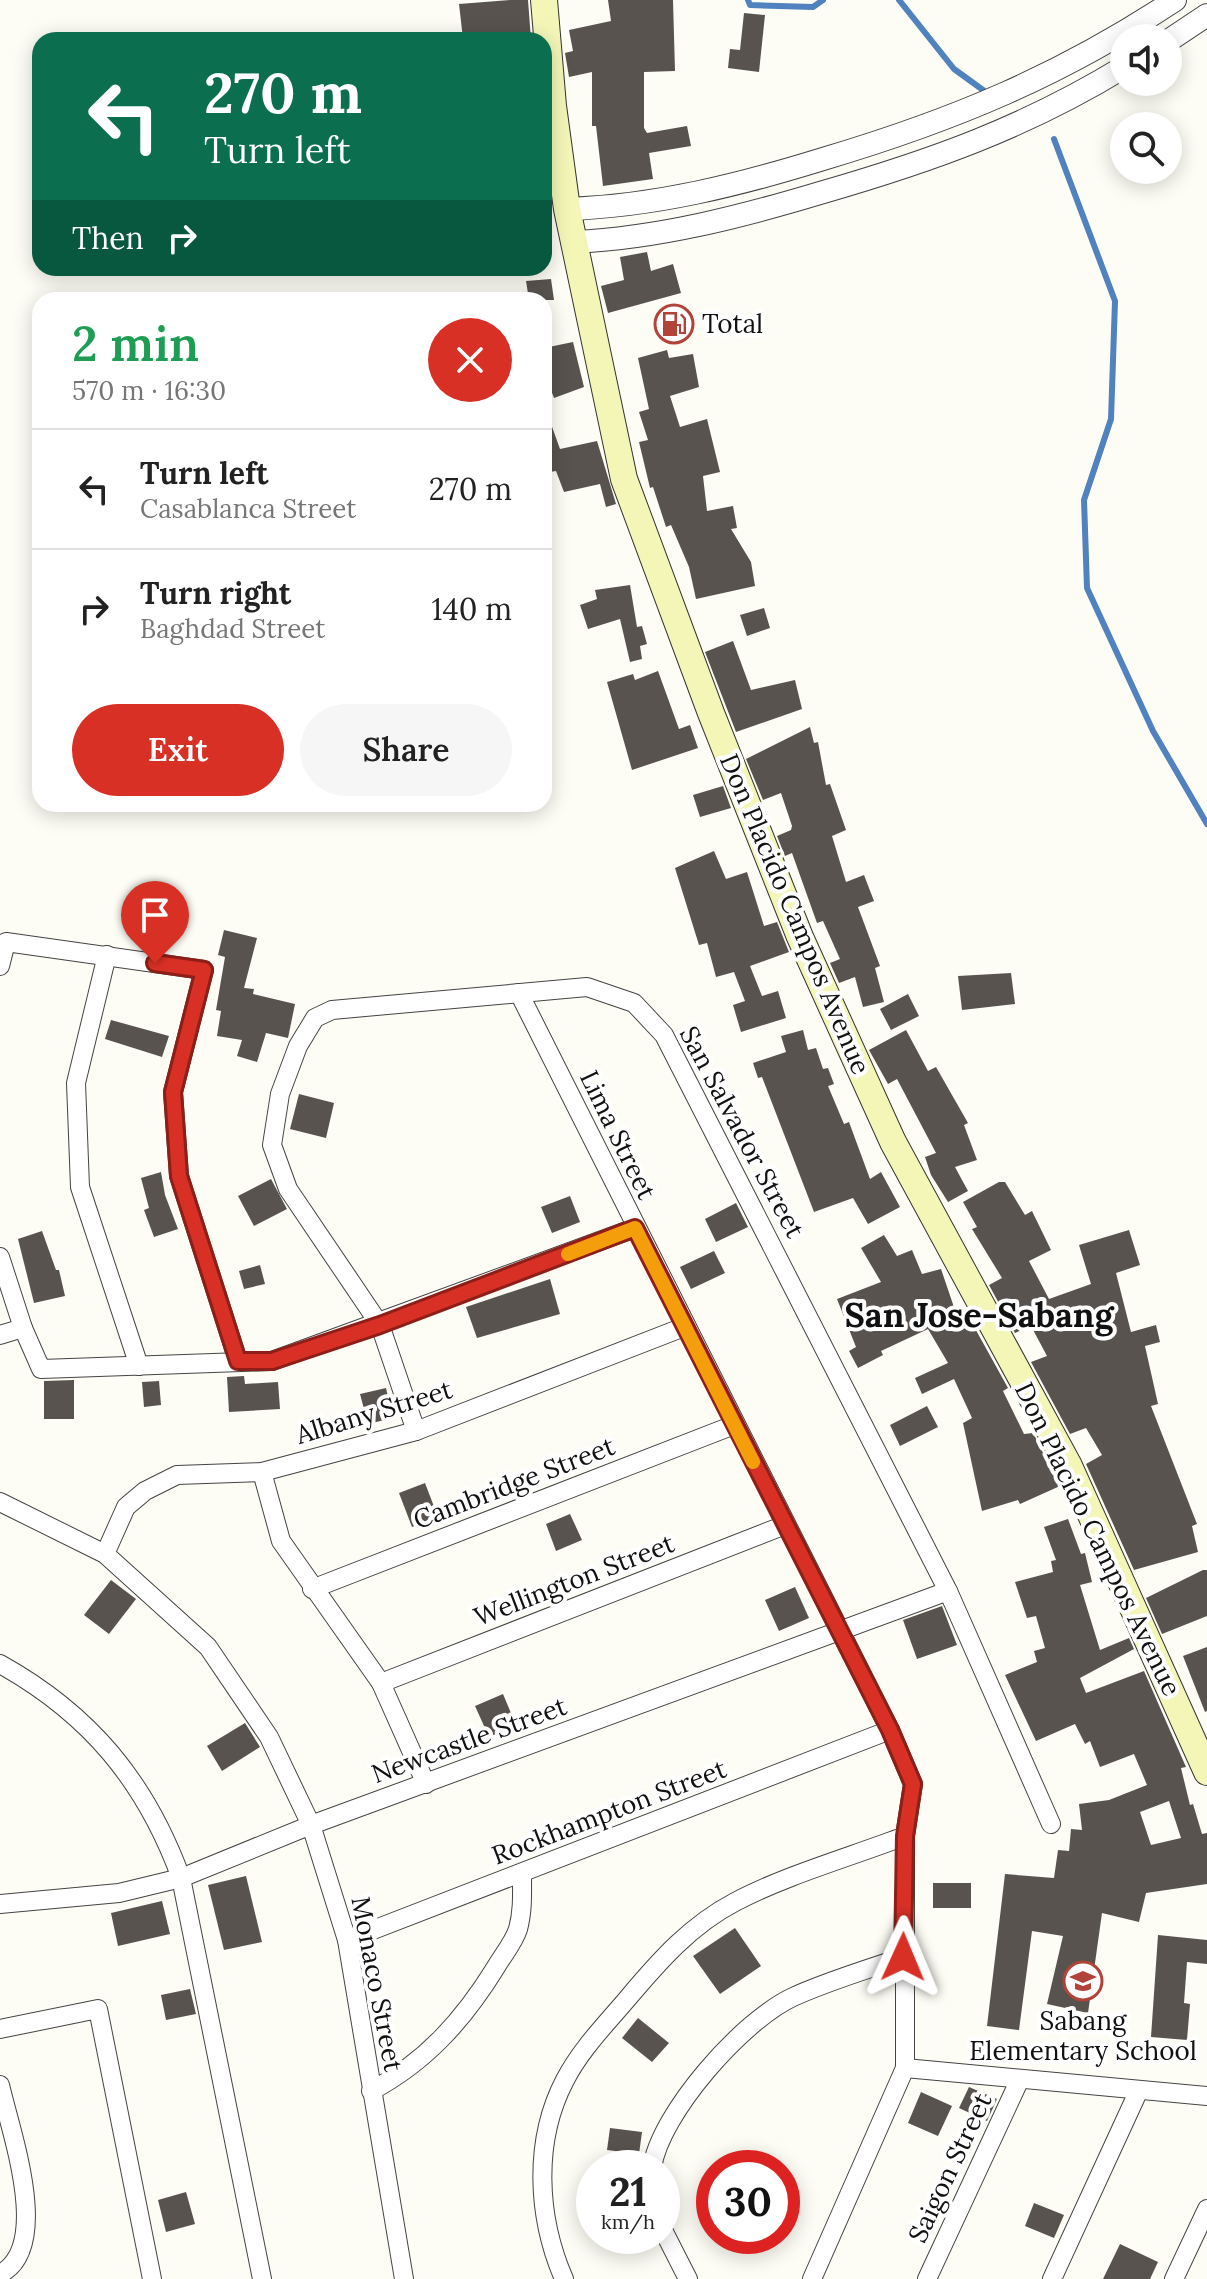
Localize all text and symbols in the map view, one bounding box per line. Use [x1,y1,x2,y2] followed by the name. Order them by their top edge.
[1110,24,1182,184] map controls
[1110,24,1182,96] button: sound
[204,57,362,128] text: 270 m
[72,64,176,168] icon: left
[1110,112,1182,184] button: search
[204,127,351,173] text: Turn left
[160,216,204,260] icon: right
[72,219,144,257] text: Then
[653,303,695,345] fuel station icon: Total
[702,307,763,340] place label: Total
[72,313,199,374] text: 2 min
[428,318,512,402] button: close
[72,374,226,407] text: 570 m · 16:30
[140,454,268,492] text: Turn left
[72,467,116,511] icon: left
[429,470,512,508] text: 270 m
[140,492,356,525] text: Casablanca Street
[140,574,291,612] text: Turn right
[72,587,116,631] icon: right
[431,590,512,628] text: 140 m
[140,612,325,645] text: Baghdad Street
[72,704,284,796] button: Exit
[300,704,512,796] button: Share
[713,749,878,1079] street label: Don Placido Campos Avenue
[121,881,189,963] pin
[133,893,177,937] icon: arrive
[673,1020,812,1243] street label: San Salvador Street
[573,1065,664,1205] street label: Lima Street
[845,1293,1115,1337] district label: San Jose-Sabang
[291,1372,456,1451] street label: Albany Street
[1008,1377,1189,1701] street label: Don Placido Campos Avenue
[408,1429,619,1536] street label: Cambridge Street
[469,1526,679,1633] street label: Wellington Street
[367,1689,571,1790] street label: Newcastle Street
[487,1752,731,1871] street label: Rockhampton Street
[344,1894,411,2074] street label: Monaco Street
[861,1915,945,1999] position arrow
[1062,1960,1104,2002] school or university icon: Sabang Elementary School
[969,2004,1197,2067] place label: Sabang Elementary School
[901,2088,999,2248] street label: Saigon Street
[696,2150,800,2254] speed limit sign: 30
[609,2166,647,2217] text: 21
[601,2209,655,2234] text: km/h

